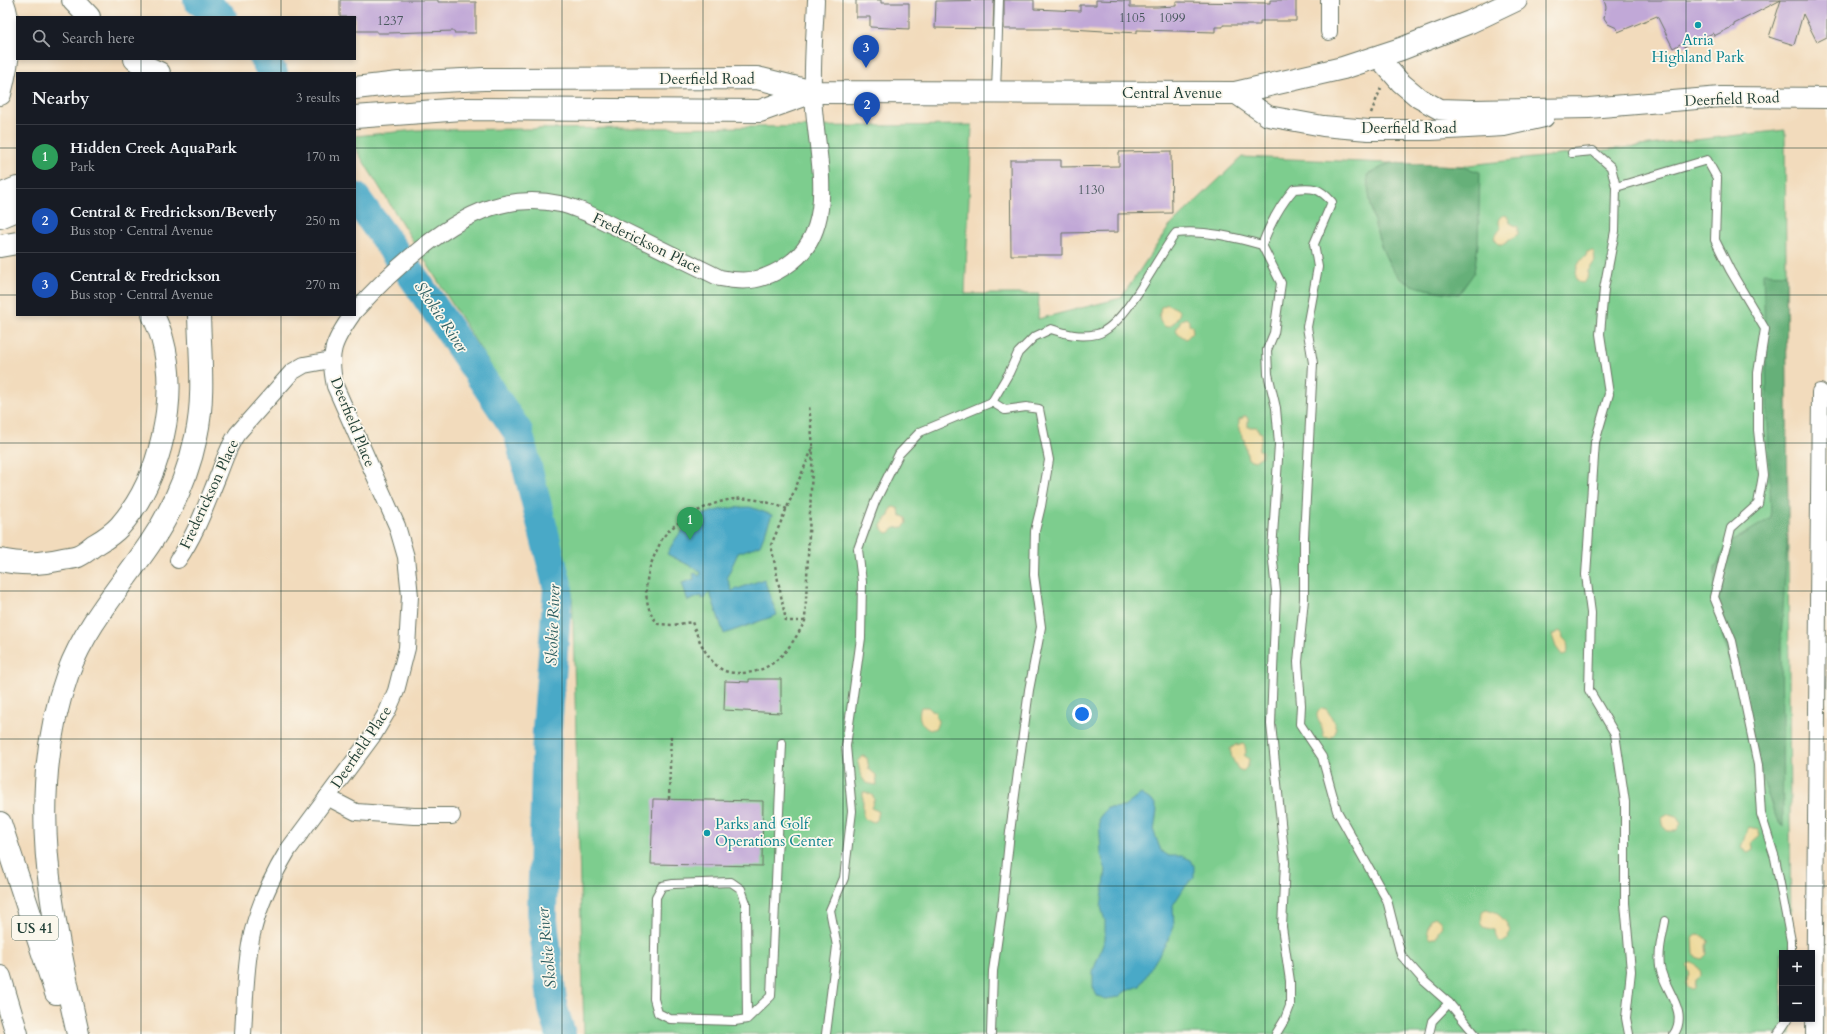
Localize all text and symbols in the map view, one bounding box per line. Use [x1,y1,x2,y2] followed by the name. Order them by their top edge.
[1119,9,1145,27] house number: 1105
[1159,9,1186,27] house number: 1099
[377,12,404,30] house number: 1237
[16,16,356,60] search box
[1693,20,1703,30] marker: Atria Highland Park
[30,27,52,49] icon: search
[62,28,135,48] text: Search here
[1651,30,1745,67] place label: Atria Highland Park
[853,35,879,68] pin: 3
[659,69,755,89] street label: Deerfield Road
[1122,83,1222,103] street label: Central Avenue
[32,87,89,110] text: Nearby
[1684,87,1780,111] street label: Deerfield Road
[296,89,340,107] text: 3 results
[854,92,880,125] pin: 2
[1361,118,1457,138] street label: Deerfield Road
[70,138,237,158] text: Hidden Creek AquaPark
[42,148,48,166] text: 1
[306,148,340,166] text: 170 m
[70,158,95,176] text: Park
[1078,181,1105,199] house number: 1130
[70,202,277,222] text: Central & Fredrickson/Beverly
[589,208,705,278] street label: Frederickson Place
[42,212,48,230] text: 2
[306,212,340,230] text: 250 m
[70,222,213,240] text: Bus stop · Central Avenue
[70,266,220,286] text: Central & Fredrickson
[42,276,48,294] text: 3
[306,276,340,294] text: 270 m
[409,277,473,358] water label: Skokie River
[70,286,213,304] text: Bus stop · Central Avenue
[326,374,380,470] street label: Deerfield Place
[175,436,243,552] street label: Frederickson Place
[677,507,703,540] pin: 1
[541,583,565,666] water label: Skokie River
[326,702,396,792] street label: Deerfield Place
[1072,704,1092,724] your location
[715,814,834,851] place label: Parks and Golf Operations Center
[702,828,712,838] marker: Parks and Golf Operations Center
[532,905,562,990] water label: Skokie River
[12,916,58,940] road number: US 41
[1779,950,1815,1022] map controls
[1779,950,1815,986] button: +
[1779,986,1815,1022] button: −

